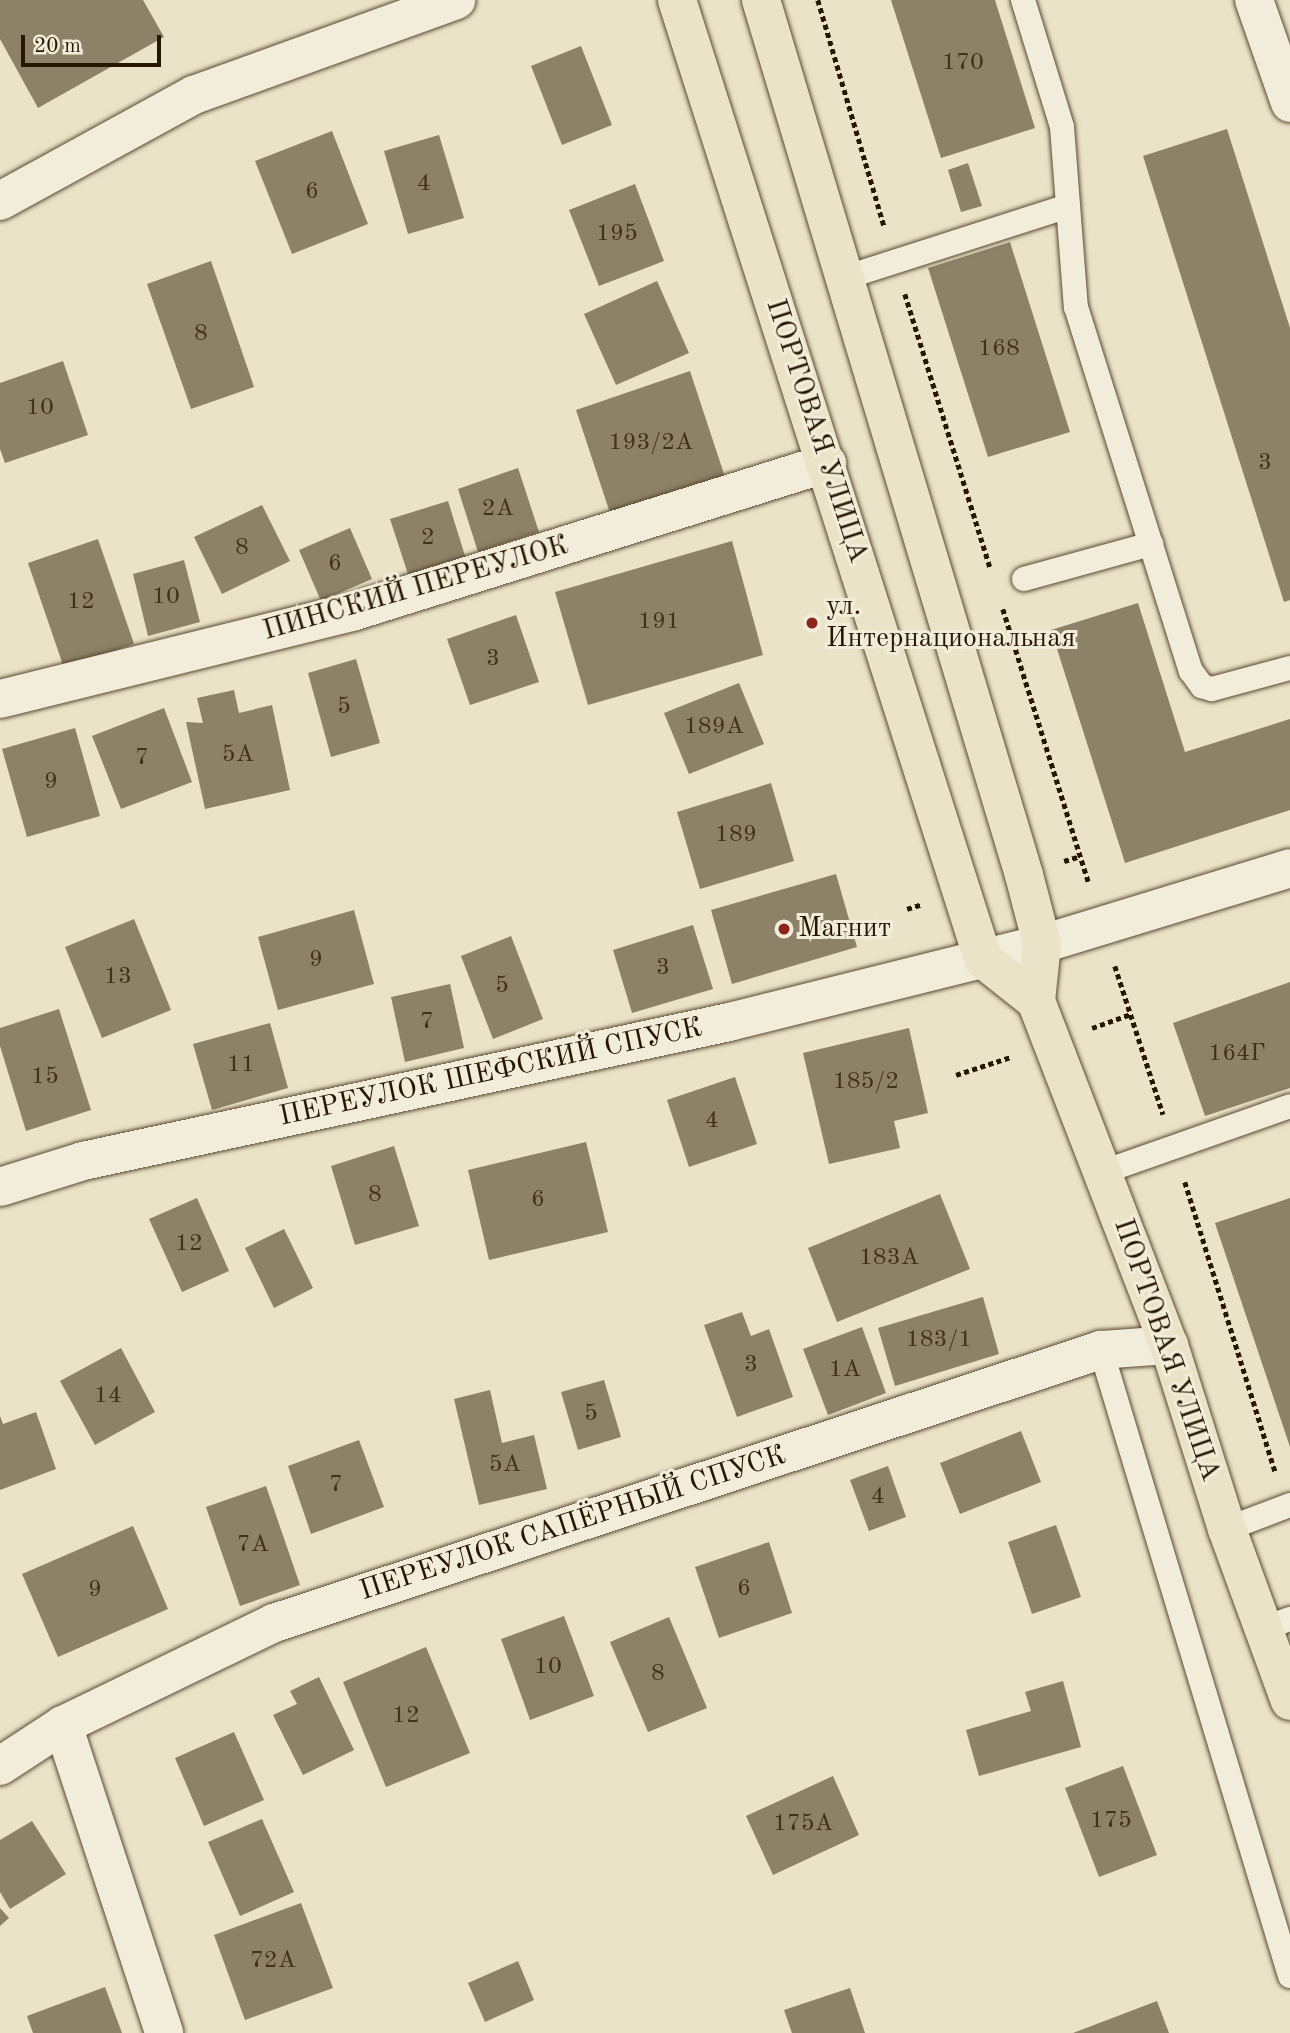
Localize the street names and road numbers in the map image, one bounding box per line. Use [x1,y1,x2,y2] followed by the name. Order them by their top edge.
[758,295,874,567] street label: ПОРТОВАЯ УЛИЦА
[259,529,573,649] street label: ПИНСКИЙ ПЕРЕУЛОК
[276,1012,706,1134] street label: ПЕРЕУЛОК ШЕФСКИЙ СПУСК
[1105,1215,1227,1485] street label: ПОРТОВАЯ УЛИЦА
[356,1439,790,1609] street label: ПЕРЕУЛОК САПЁРНЫЙ СПУСК

